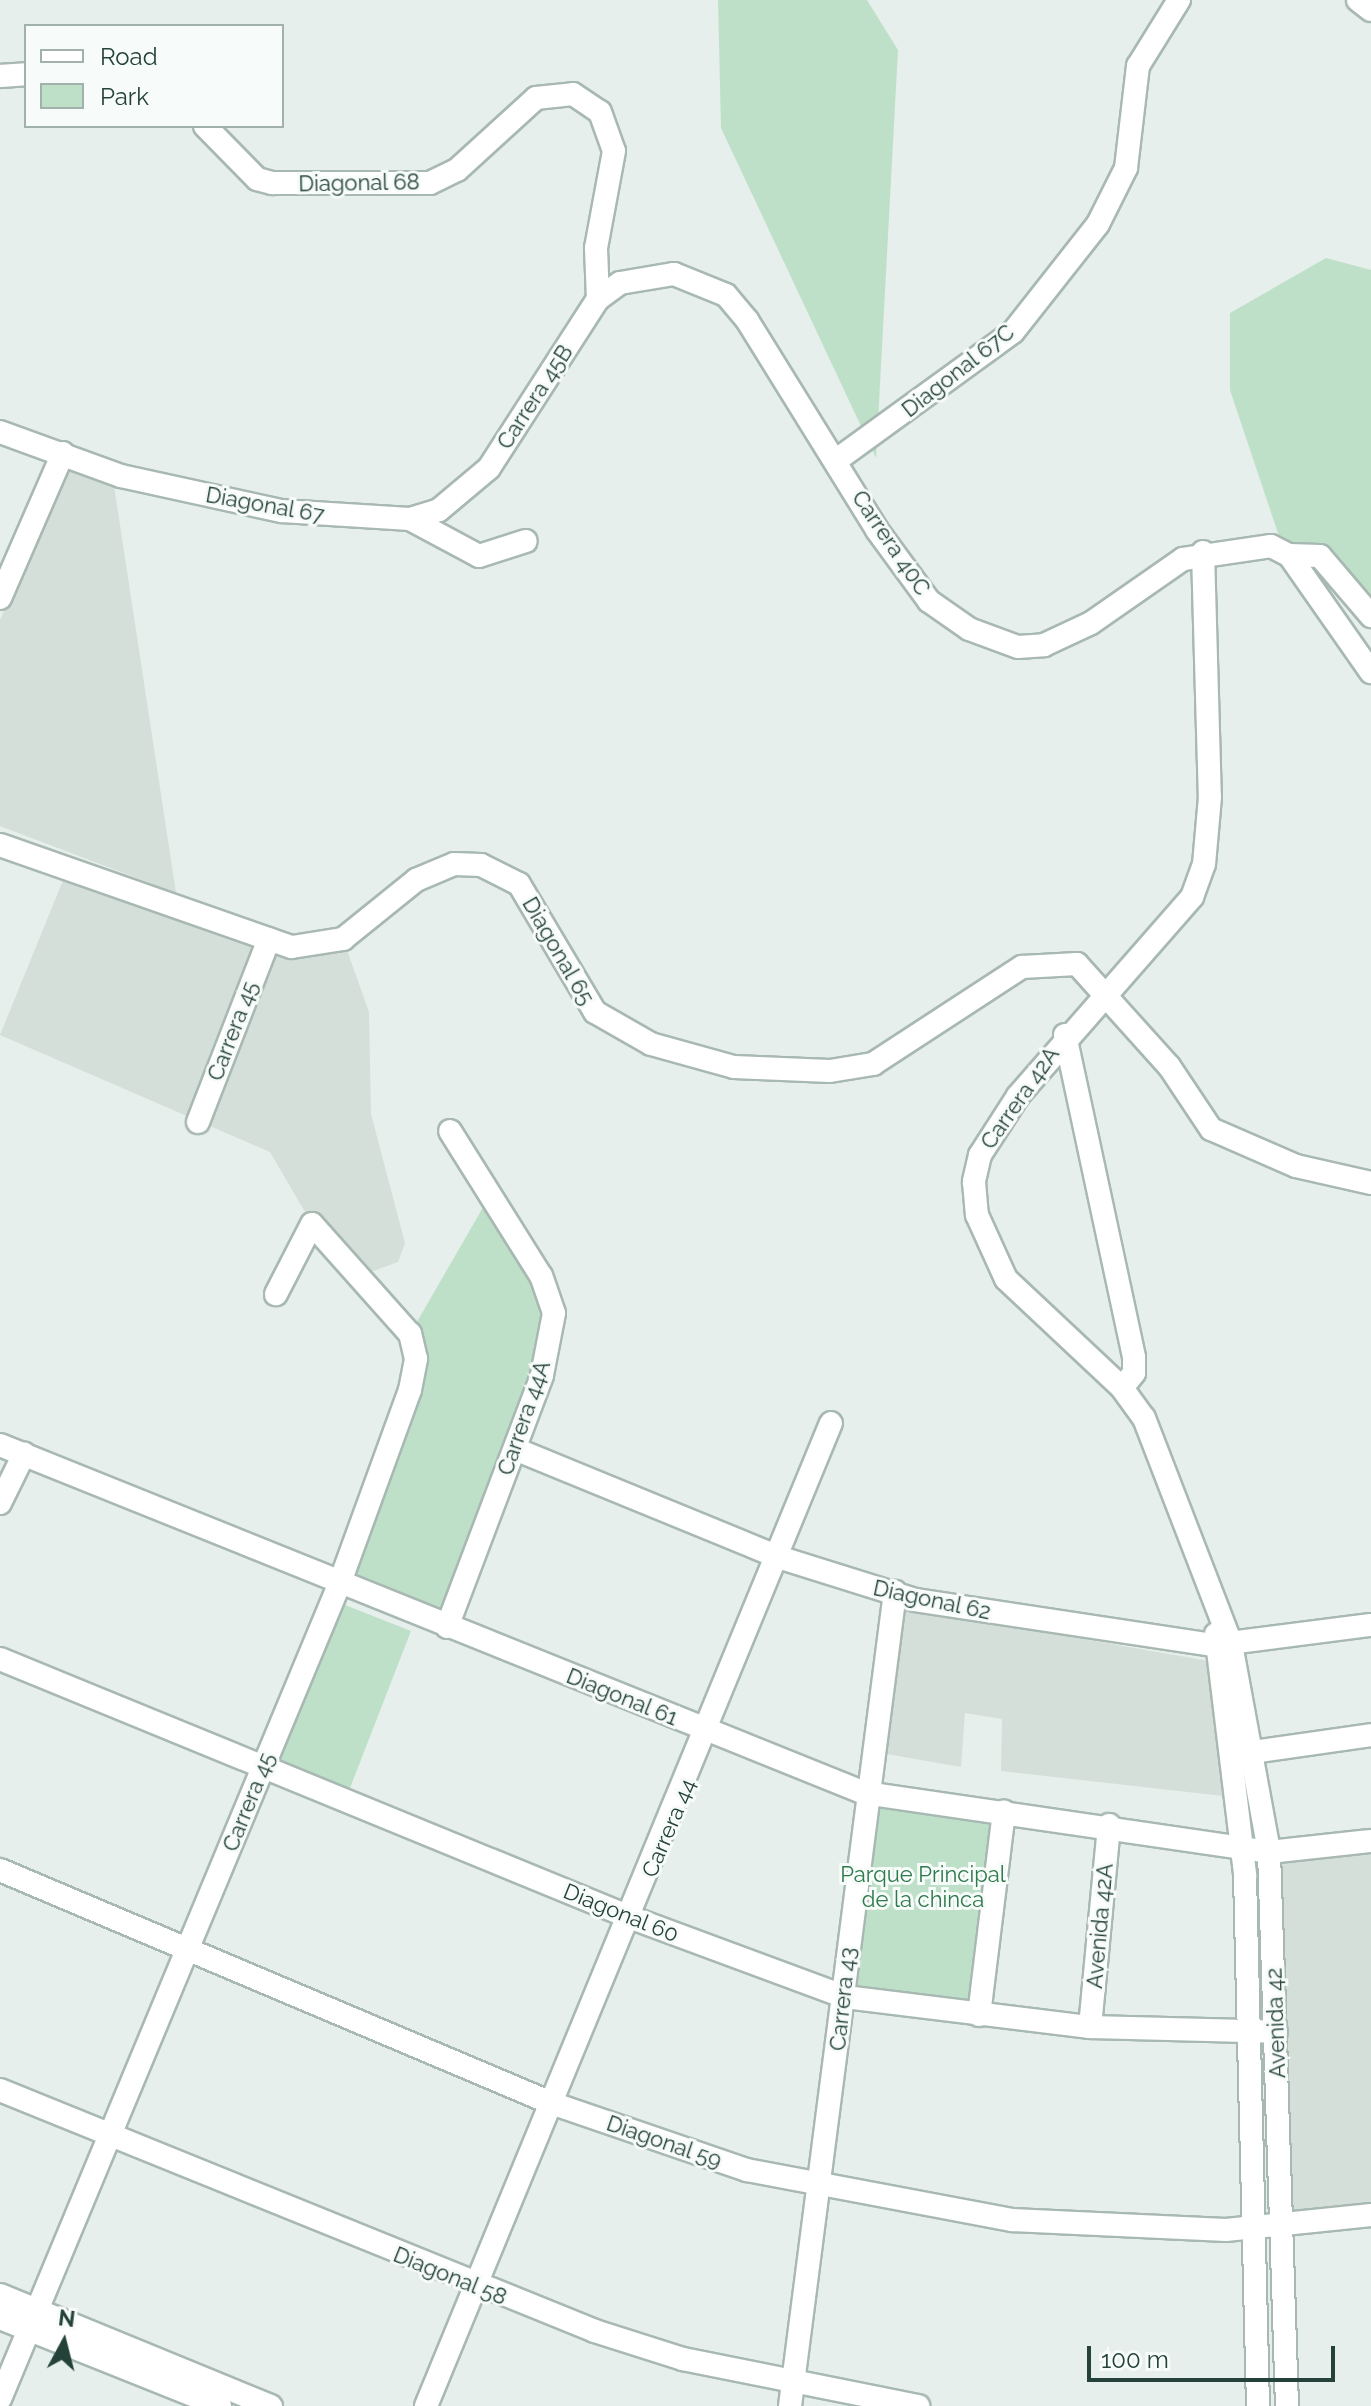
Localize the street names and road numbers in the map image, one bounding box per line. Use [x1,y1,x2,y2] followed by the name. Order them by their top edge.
[298,169,420,197] street label: Diagonal 68
[896,319,1020,423] street label: Diagonal 67C
[492,340,578,454] street label: Carrera 45B
[203,482,327,528] street label: Diagonal 67
[846,485,936,601] street label: Carrera 40C
[516,892,600,1010] street label: Diagonal 65
[202,978,264,1084] street label: Carrera 45
[975,1042,1065,1154] street label: Carrera 42A
[492,1357,556,1479] street label: Carrera 44A
[870,1575,994,1625] street label: Diagonal 62
[562,1663,682,1731] street label: Diagonal 61
[217,1749,281,1855] street label: Carrera 45
[636,1775,702,1881] street label: Carrera 44
[1081,1862,1119,1990] street label: Avenida 42A
[559,1878,683,1948] street label: Diagonal 60
[824,1946,862,2052] street label: Carrera 43
[1261,1967,1291,2079] street label: Avenida 42
[603,2110,725,2174] street label: Diagonal 59
[389,2241,511,2311] street label: Diagonal 58

